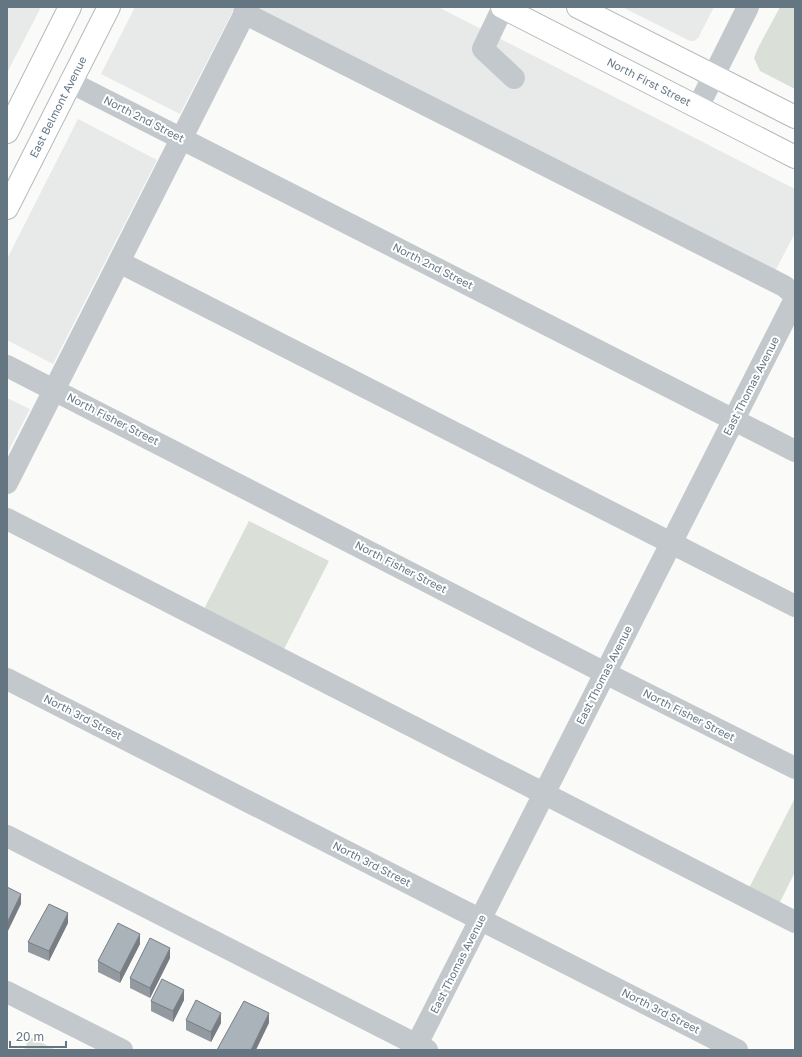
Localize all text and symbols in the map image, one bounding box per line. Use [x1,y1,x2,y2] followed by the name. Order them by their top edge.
[26,54,89,160] street label: East Belmont Avenue
[605,55,693,108] street label: North First Street
[102,93,187,144] street label: North 2nd Street
[391,240,476,291] street label: North 2nd Street
[720,334,781,437] street label: East Thomas Avenue
[65,390,161,447] street label: North Fisher Street
[353,538,449,595] street label: North Fisher Street
[573,623,634,726] street label: East Thomas Avenue
[641,686,737,743] street label: North Fisher Street
[42,691,125,742] street label: North 3rd Street
[331,838,414,889] street label: North 3rd Street
[427,912,488,1015] street label: East Thomas Avenue
[620,985,703,1036] street label: North 3rd Street
[10,1023,66,1049] scale bar
[16,1029,44,1044] text: 20 m

